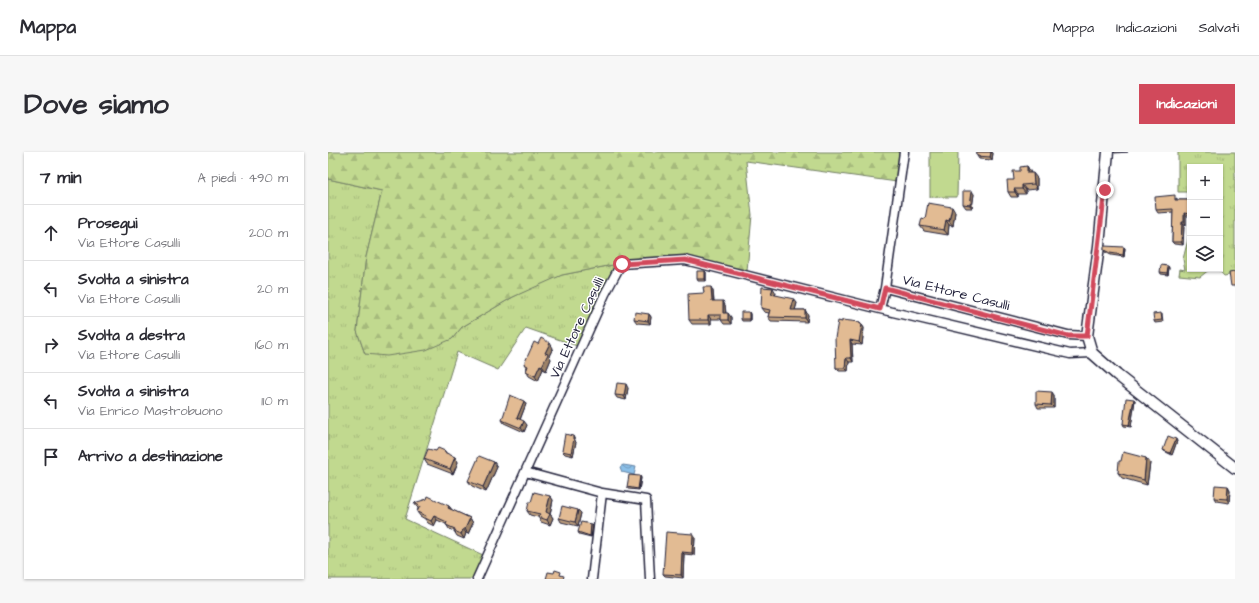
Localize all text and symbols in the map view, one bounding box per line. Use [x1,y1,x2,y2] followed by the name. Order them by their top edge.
[20,14,76,41] text: Mappa
[1053,18,1094,38] text: Mappa
[1116,18,1177,38] text: Indicazioni
[1199,18,1239,38] text: Salvati
[1139,84,1235,124] button: Indicazioni
[24,85,169,124] text: Dove siamo
[1187,164,1223,272] map controls
[1187,164,1223,200] button: +
[40,166,82,190] text: 7 min
[198,169,288,187] text: A piedi · 490 m
[1096,181,1114,199] route end
[1187,200,1223,236] button: −
[78,213,138,234] text: Prosegui
[40,222,62,244] icon: ahead
[249,224,288,242] text: 200 m
[78,234,180,252] text: Via Ettore Casulli
[1187,236,1223,272] button: layers
[613,255,631,273] route start
[78,269,189,290] text: Svolta a sinistra
[900,270,1012,316] street label: Via Ettore Casulli
[545,274,609,382] street label: Via Ettore Casulli
[40,278,62,300] icon: left
[257,280,288,298] text: 20 m
[78,290,180,308] text: Via Ettore Casulli
[78,325,185,346] text: Svolta a destra
[40,334,62,356] icon: right
[255,336,288,354] text: 160 m
[78,346,180,364] text: Via Ettore Casulli
[78,381,189,402] text: Svolta a sinistra
[40,390,62,412] icon: left
[261,392,288,410] text: 110 m
[78,402,223,420] text: Via Enrico Mastrobuono
[40,446,62,468] icon: arrive
[78,446,223,467] text: Arrivo a destinazione

